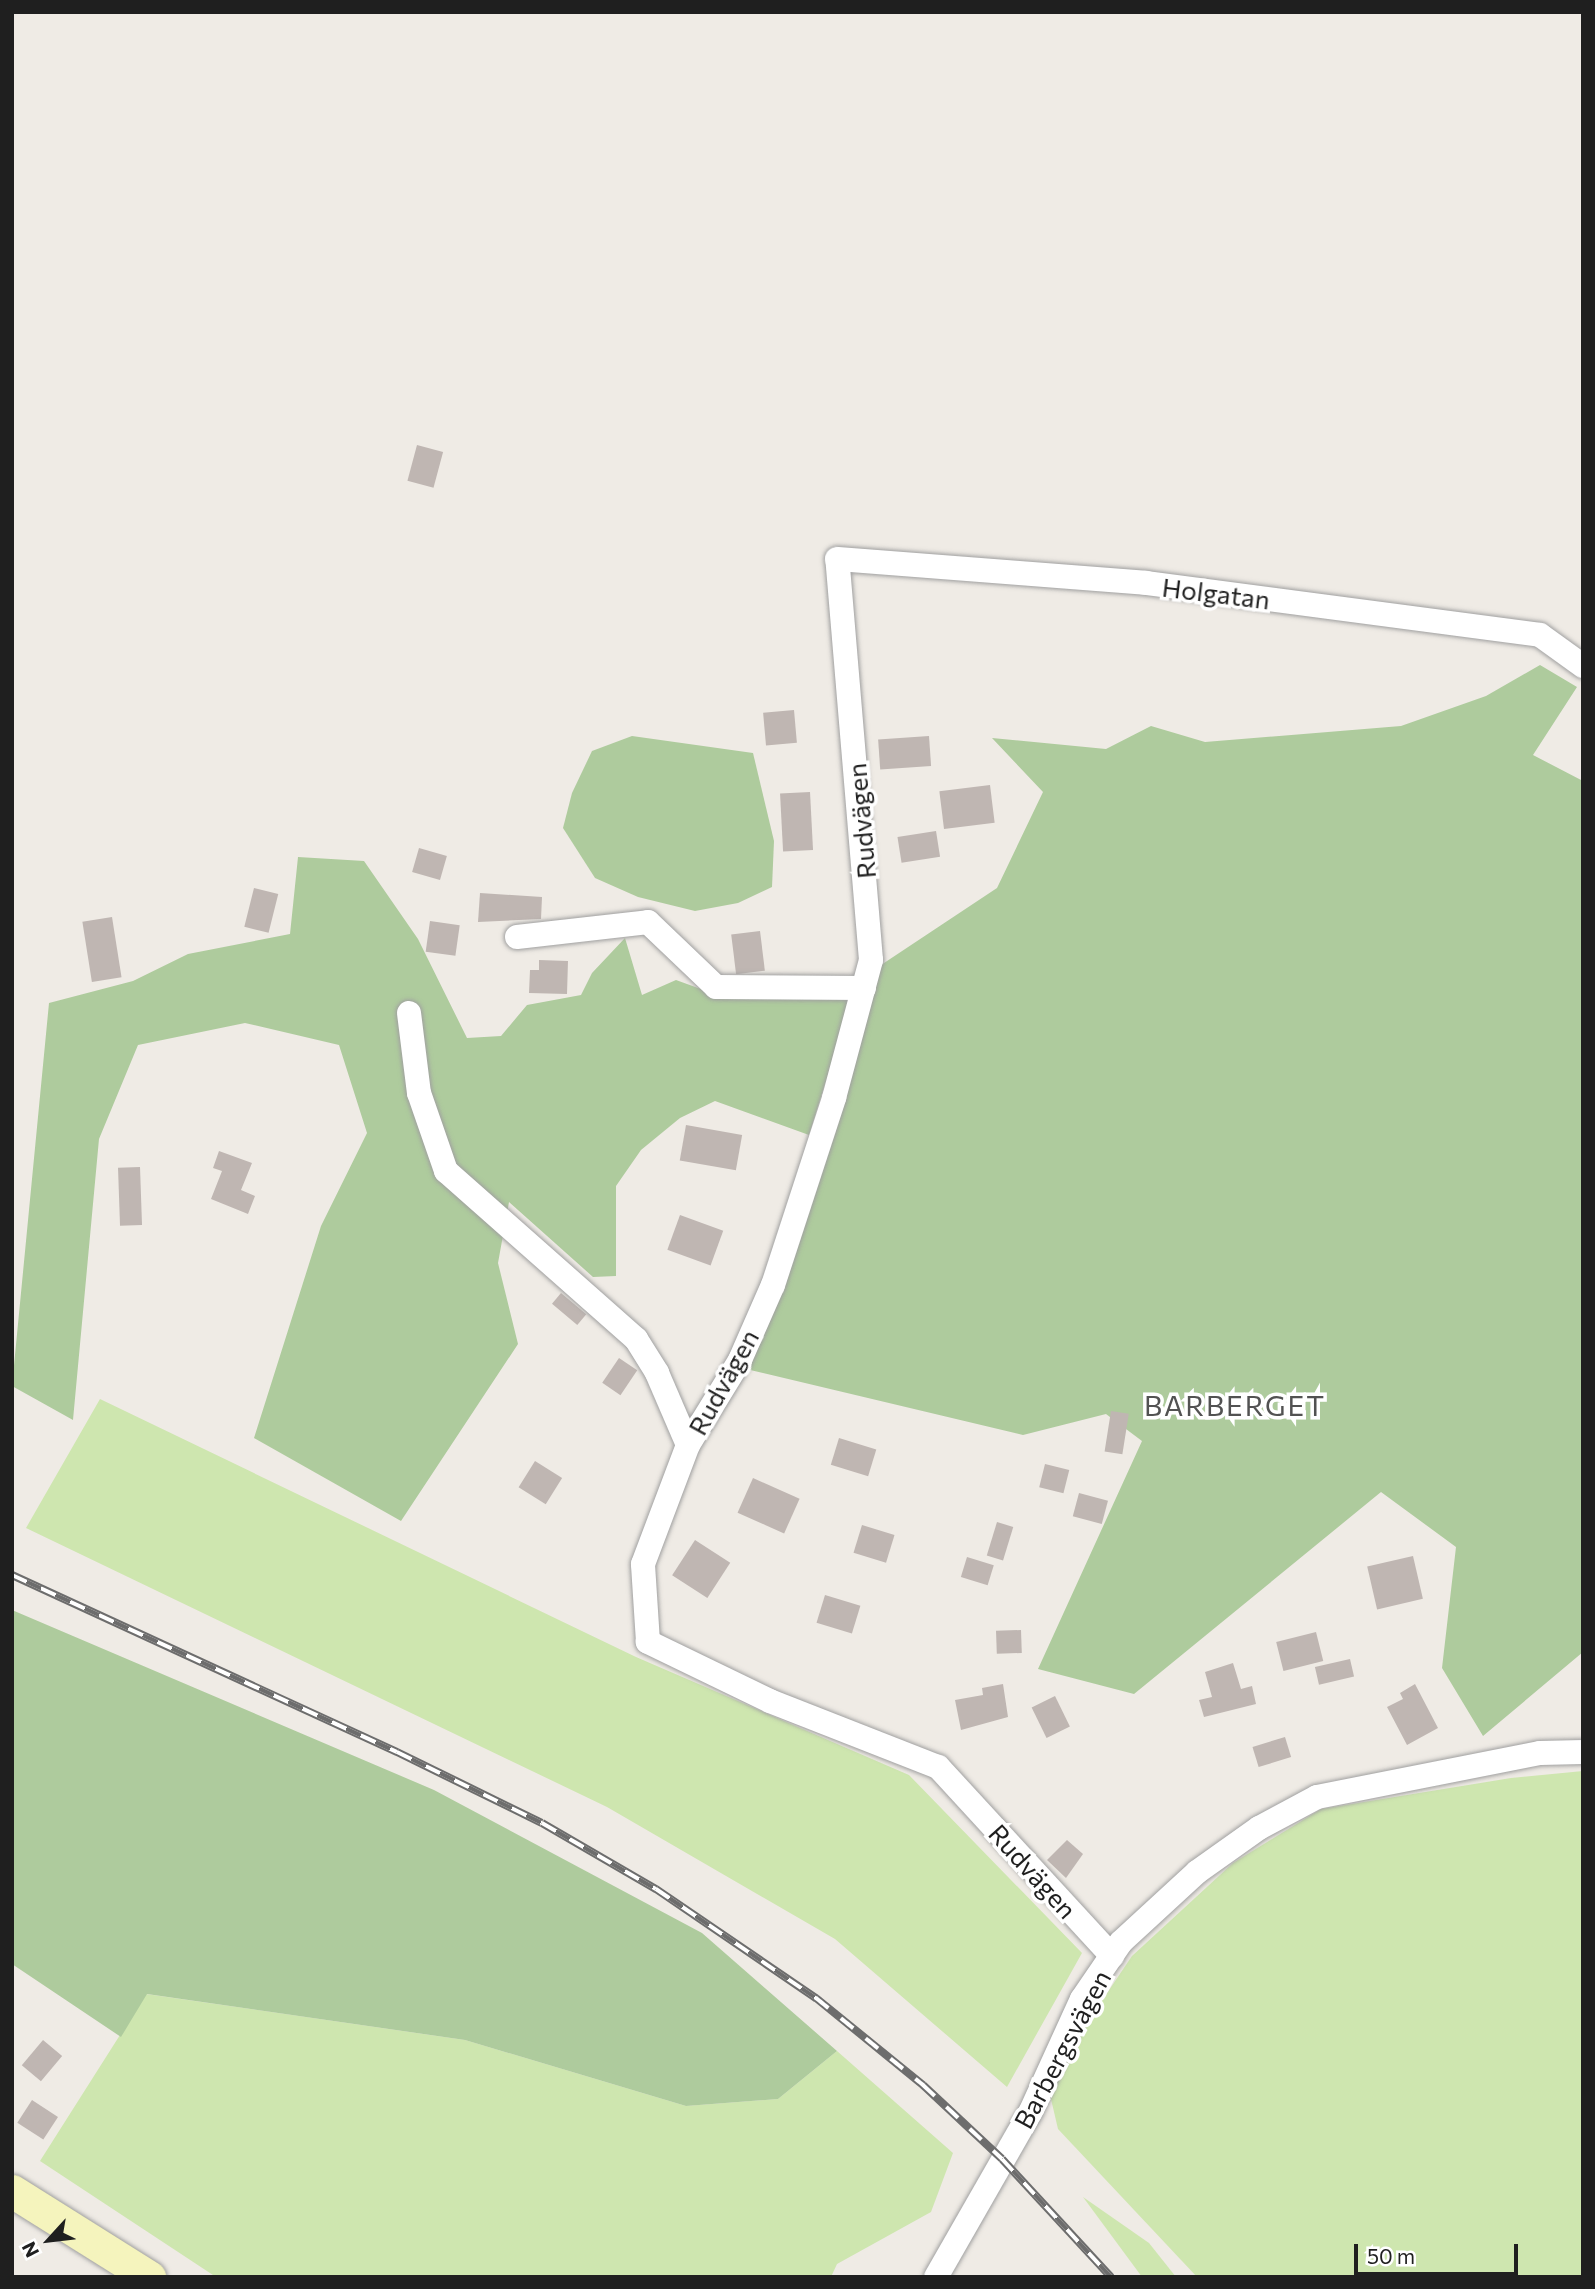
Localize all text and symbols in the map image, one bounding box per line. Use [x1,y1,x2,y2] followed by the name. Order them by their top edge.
[1160,571,1272,615] street label: Holgatan
[840,762,882,880] street label: Rudvägen
[681,1324,765,1440] street label: Rudvägen
[1145,1388,1325,1422] district label: BARBERGET
[983,1818,1083,1924] street label: Rudvägen
[1007,1964,1117,2134] street label: Barbergsvägen
[14,2205,84,2275] north arrow
[1357,2230,1522,2274] scale bar
[16,2238,43,2261] text: N
[1367,2243,1415,2268] text: 50 m

